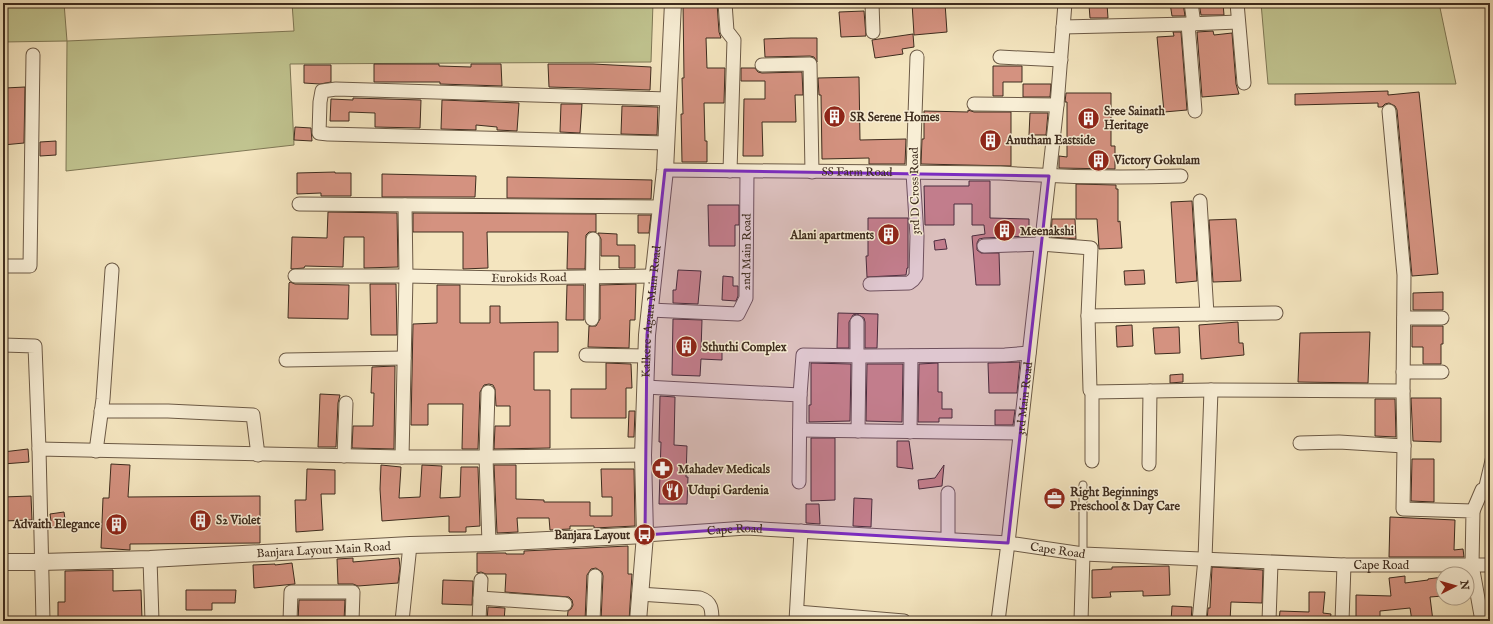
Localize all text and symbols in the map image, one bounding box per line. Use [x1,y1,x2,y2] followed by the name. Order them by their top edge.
[821,104,847,130] building icon: SR Serene Homes
[1104,104,1165,134] place label: Sree Sainath Heritage
[1076,105,1102,131] building icon: Sree Sainath Heritage
[850,110,940,125] place label: SR Serene Homes
[977,127,1003,153] building icon: Anutham Eastside
[1005,133,1096,148] place label: Anutham Eastside
[907,146,923,235] street label: 3rd D Cross Road
[1085,147,1111,173] building icon: Victory Gokulam
[1113,153,1201,169] place label: Victory Gokulam
[821,164,893,180] street label: SS Farm Road
[739,213,754,291] street label: 2nd Main Road
[991,218,1017,244] building icon: Meenakshi
[876,222,902,248] building icon: Alani apartments
[1020,224,1075,239] place label: Meenakshi
[789,228,875,244] place label: Alani apartments
[638,244,664,378] street label: Kalkere-Agara Main Road
[491,270,567,286] street label: Eurokids Road
[674,334,700,360] building icon: Sthuthi Complex
[702,340,787,356] place label: Sthuthi Complex
[1013,360,1036,436] street label: 3rd Main Road
[650,456,676,482] pharmacy icon: Mahadev Medicals
[678,462,771,477] place label: Mahadev Medicals
[660,477,686,503] restaurant icon: Udupi Gardenia
[687,483,769,499] place label: Udupi Gardenia
[1070,485,1180,515] place label: Right Beginnings Preschool & Day Care
[1041,486,1067,512] office icon: Right Beginnings Preschool & Day Care
[187,507,213,533] building icon: S2 Violet
[103,511,129,537] building icon: Advaith Elegance
[216,513,262,528] place label: S2 Violet
[12,517,100,533] place label: Advaith Elegance
[707,520,764,538] street label: Cape Road
[632,522,658,548] bus stop icon: Banjara Layout
[554,528,631,544] place label: Banjara Layout
[256,539,392,561] street label: Banjara Layout Main Road
[1029,539,1087,562] street label: Cape Road
[1354,558,1410,574] street label: Cape Road
[1435,566,1475,606] north arrow
[1456,579,1471,591] text: N

